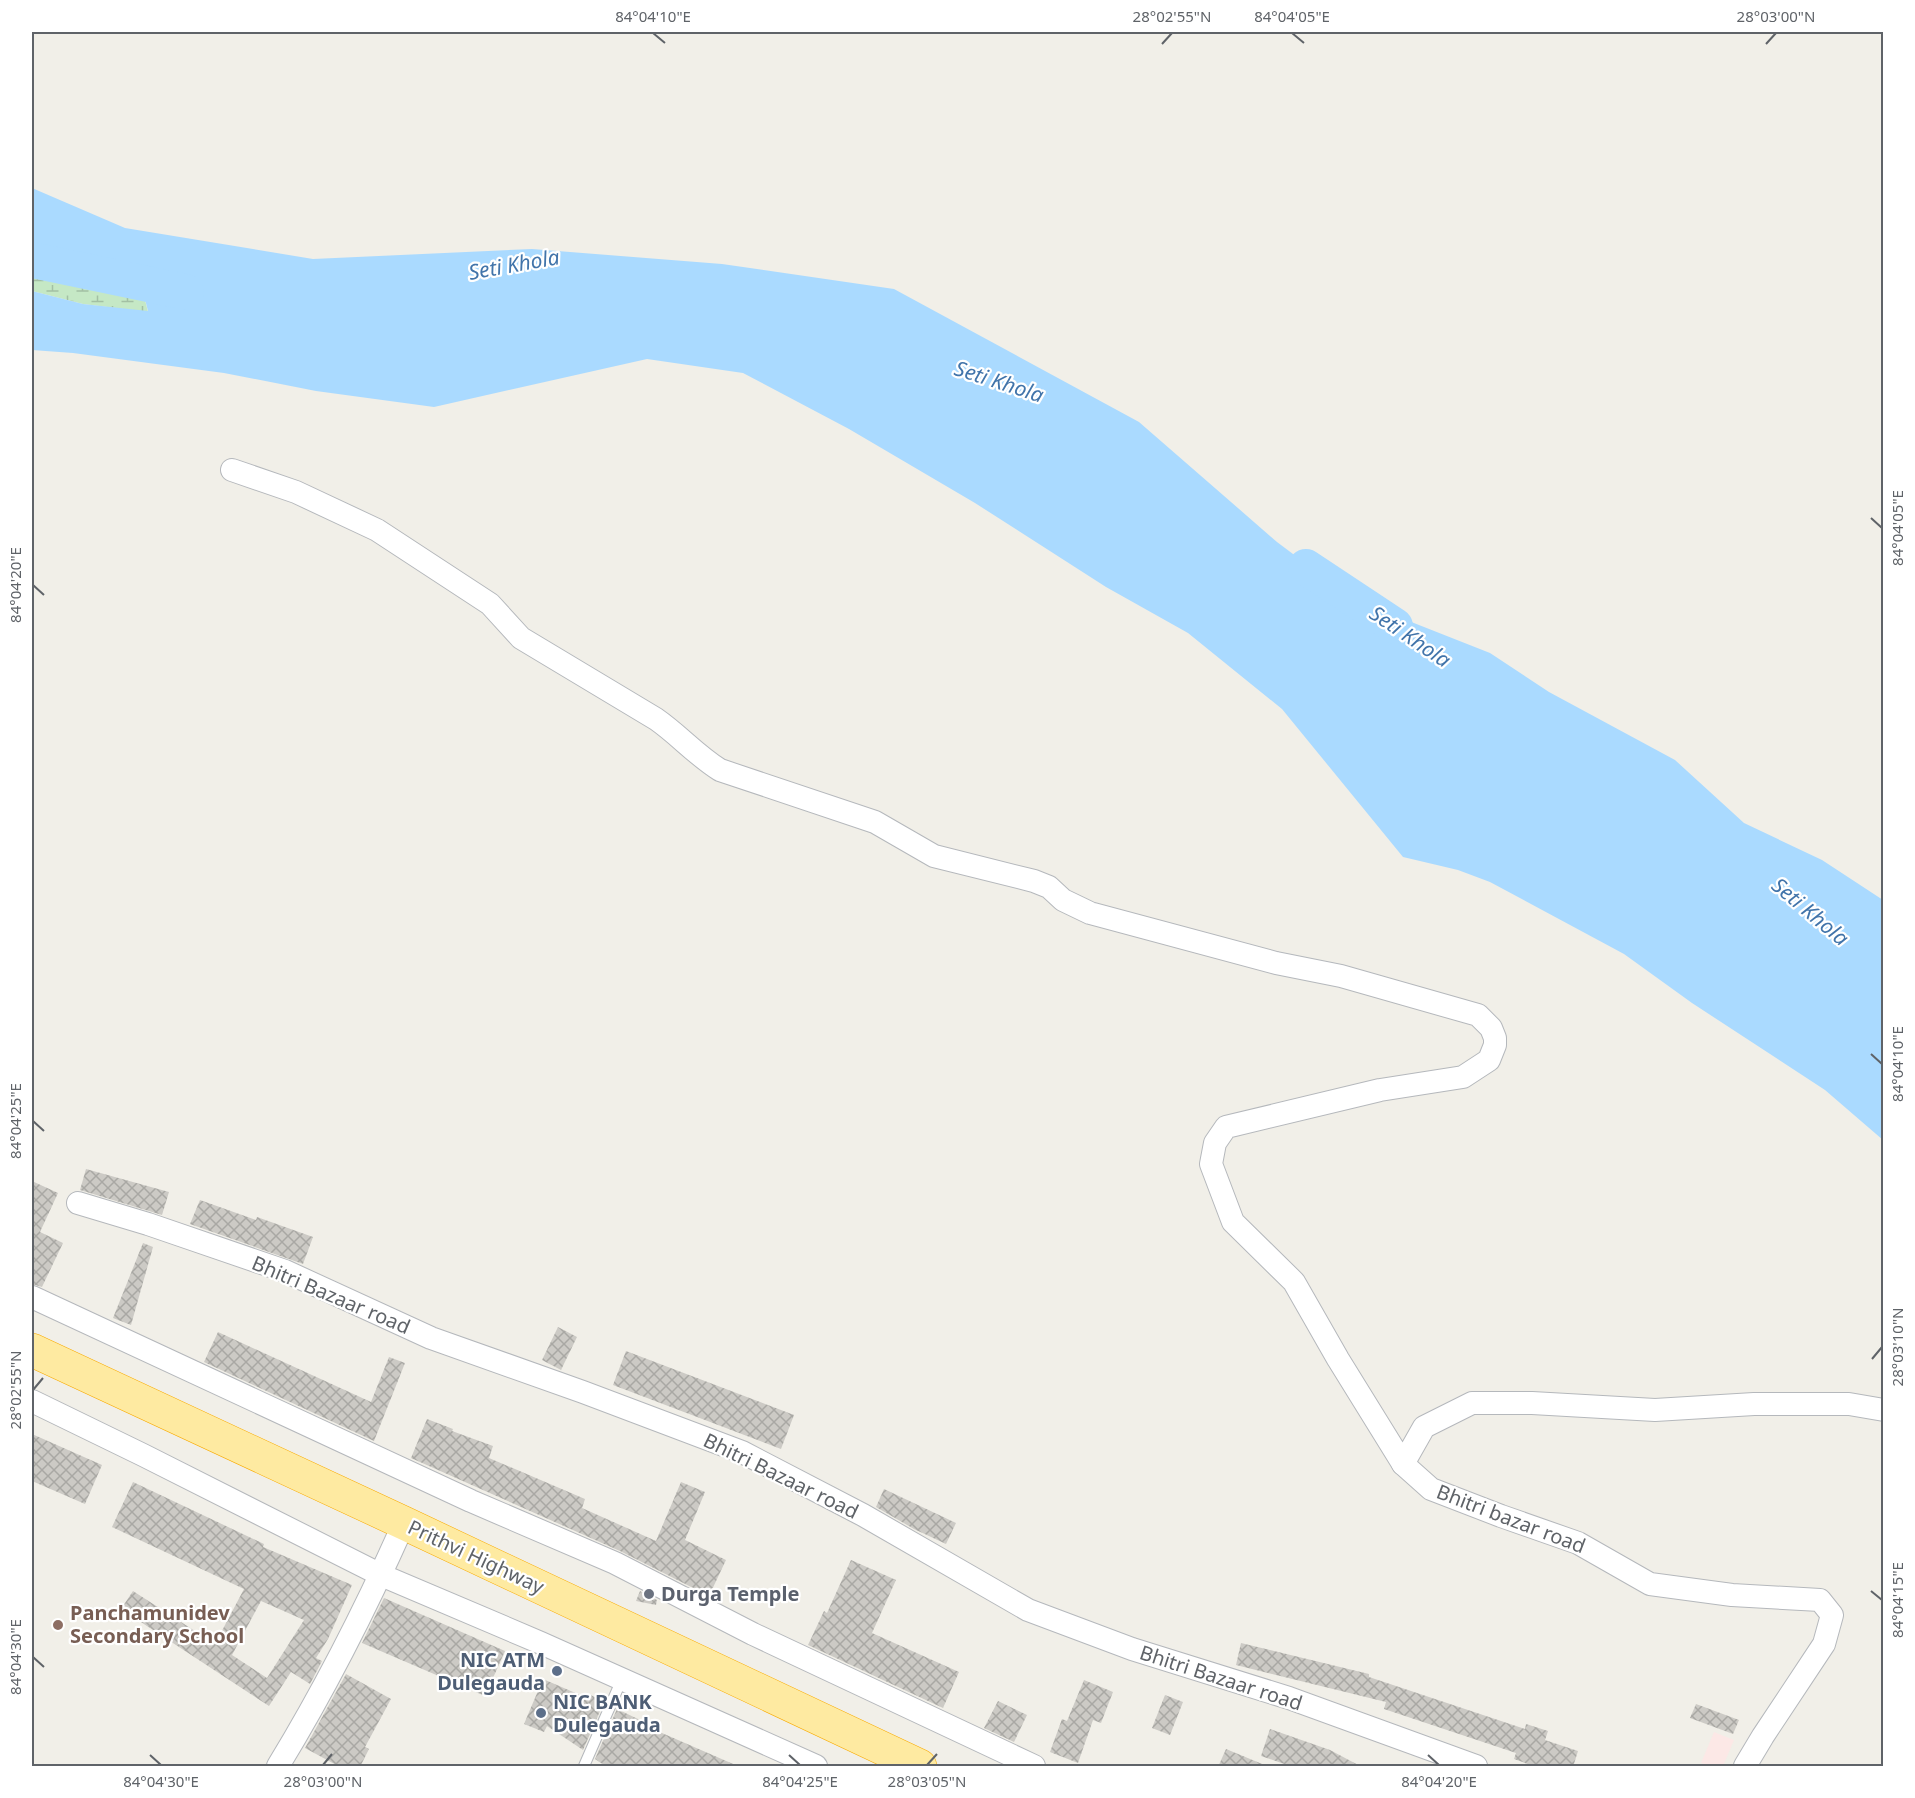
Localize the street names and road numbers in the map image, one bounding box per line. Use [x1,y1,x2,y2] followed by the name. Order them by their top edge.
[248,1249,414,1340] street label: Bhitri Bazaar road
[699,1426,863,1525] street label: Bhitri Bazaar road
[1433,1478,1590,1559] street label: Bhitri bazar road
[404,1513,549,1600] street label: Prithvi Highway
[1136,1639,1306,1717] street label: Bhitri Bazaar road

